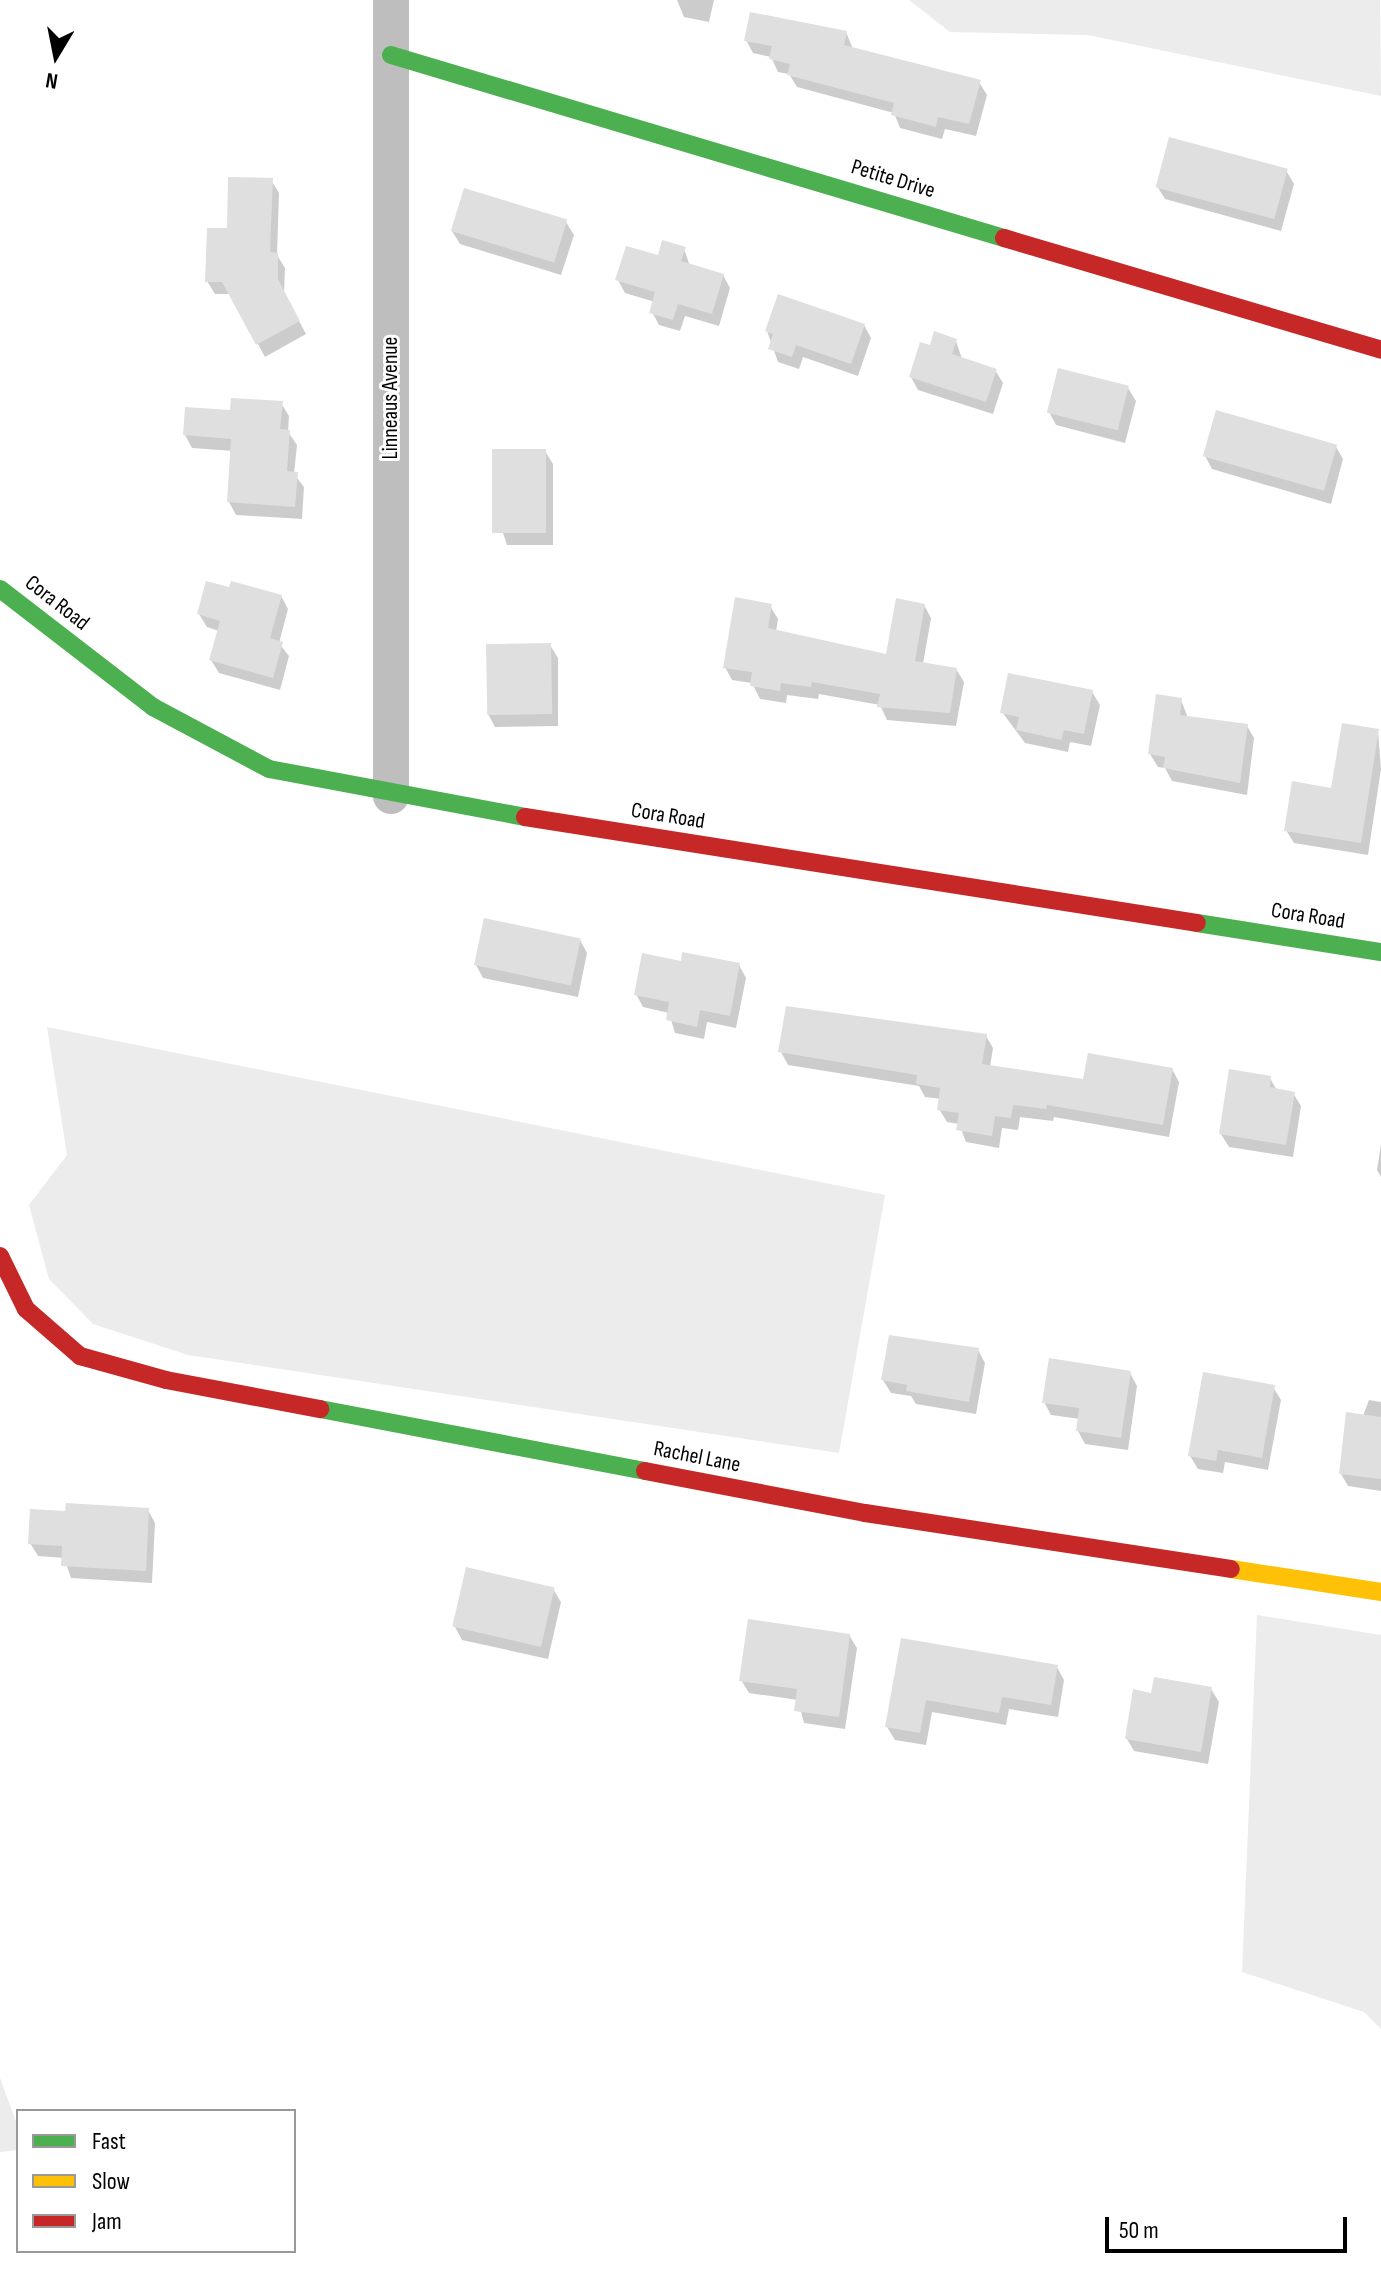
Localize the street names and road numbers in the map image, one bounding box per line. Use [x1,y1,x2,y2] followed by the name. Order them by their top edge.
[848,154,938,204] street label: Petite Drive
[378,337,404,459] street label: Linneaus Avenue
[20,570,94,636] street label: Cora Road
[629,797,707,835] street label: Cora Road
[1269,897,1347,935] street label: Cora Road
[651,1436,743,1478] street label: Rachel Lane

